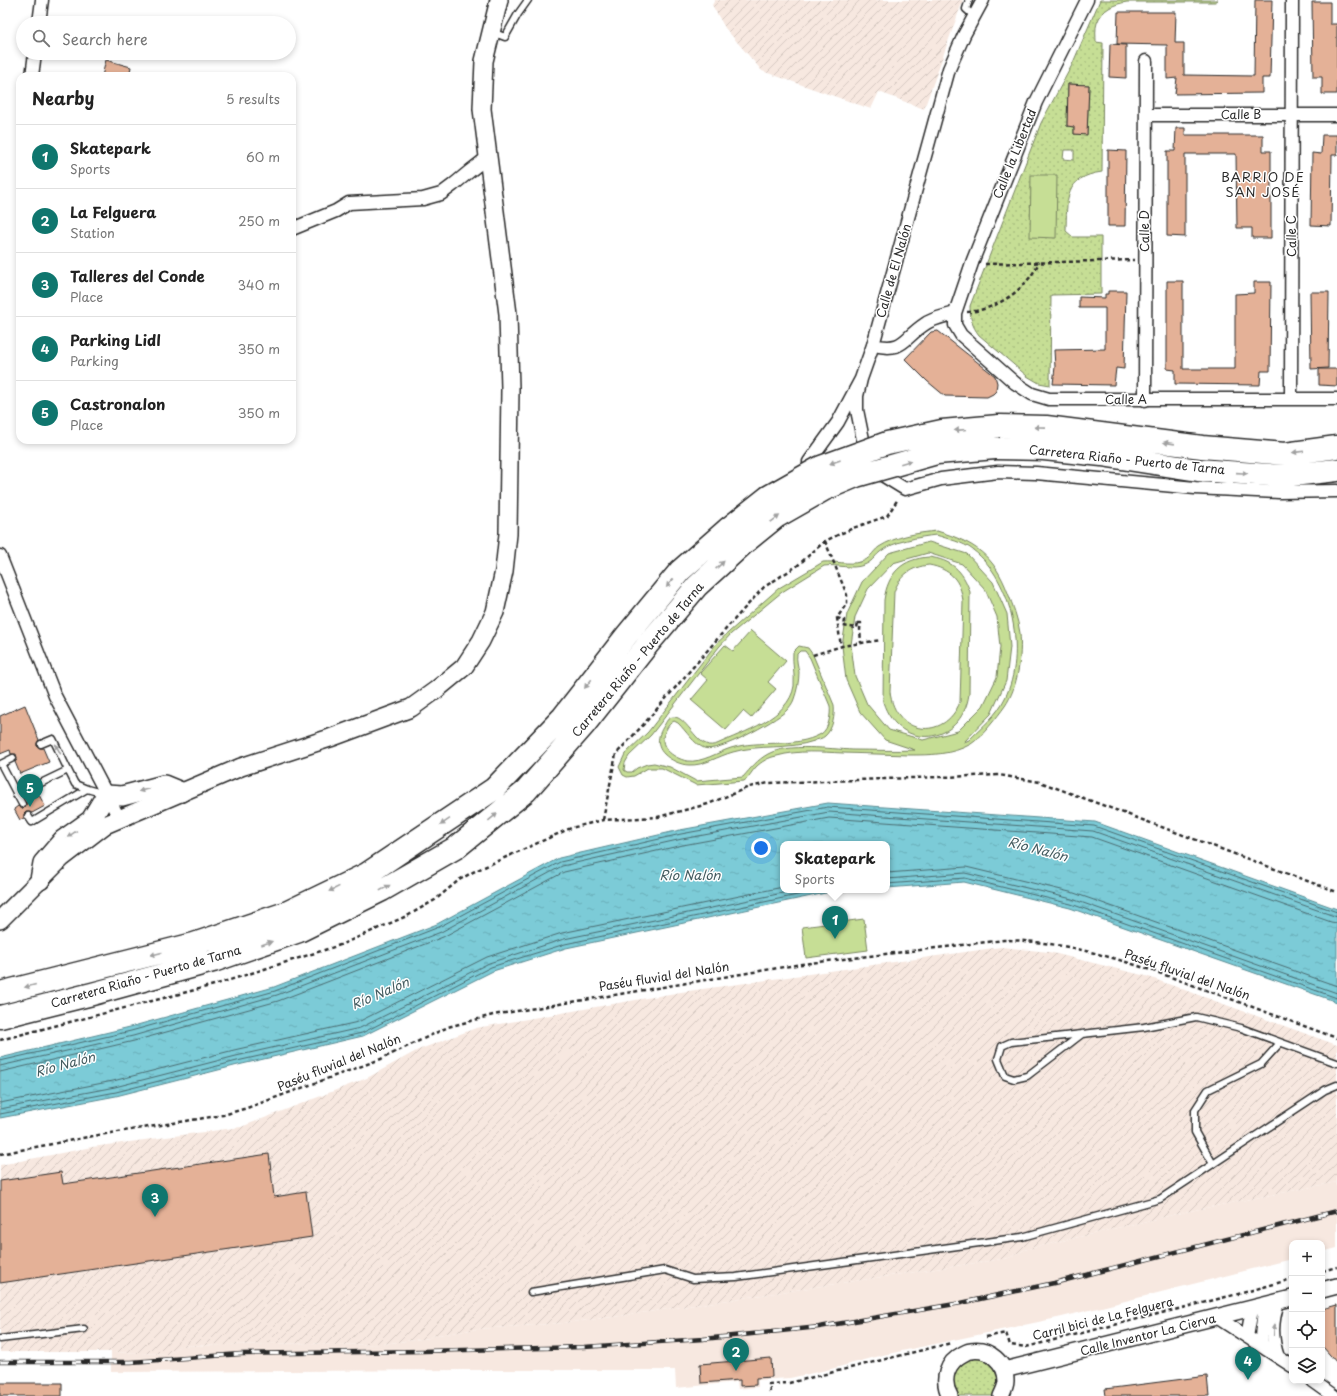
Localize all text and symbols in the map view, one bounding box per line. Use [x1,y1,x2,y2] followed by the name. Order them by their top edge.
[16,16,296,60] search box
[30,27,52,49] icon: search
[62,27,148,50] text: Search here
[32,85,94,111] text: Nearby
[226,89,280,108] text: 5 results
[1221,105,1261,123] street label: Calle B
[988,106,1040,201] street label: Calle la Libertad
[70,136,151,159] text: Skatepark
[42,147,48,166] text: 1
[246,147,280,166] text: 60 m
[70,159,110,178] text: Sports
[1221,167,1305,201] district label: BARRIO DE SAN JOSÉ
[70,200,156,223] text: La Felguera
[1135,210,1153,252] street label: Calle D
[40,211,50,230] text: 2
[238,211,280,230] text: 250 m
[1282,215,1300,257] street label: Calle C
[871,222,915,320] street label: Calle de El Nalón
[70,223,115,242] text: Station
[70,264,205,287] text: Talleres del Conde
[41,275,49,294] text: 3
[237,275,280,294] text: 340 m
[70,287,103,306] text: Place
[70,328,161,351] text: Parking Lidl
[41,339,49,358] text: 4
[238,339,280,358] text: 350 m
[70,351,119,370] text: Parking
[1105,390,1147,408] street label: Calle A
[70,392,165,415] text: Castronalon
[41,403,49,422] text: 5
[238,403,280,422] text: 350 m
[70,415,103,434] text: Place
[1033,424,1046,430] one-way arrow
[954,426,966,433] one-way arrow
[1028,440,1227,478] street label: Carretera Riaño - Puerto de Tarna
[1163,440,1175,446] one-way arrow
[1292,449,1304,455] one-way arrow
[829,459,841,465] one-way arrow
[900,459,912,465] one-way arrow
[1236,469,1248,476] one-way arrow
[769,515,780,523] one-way arrow
[715,560,725,570] one-way arrow
[567,578,708,741] street label: Carretera Riaño - Puerto de Tarna
[665,578,674,589] one-way arrow
[584,679,593,690] one-way arrow
[55,743,61,755] one-way arrow
[17,774,43,807] pin: 5
[138,787,150,793] one-way arrow
[488,813,498,822] one-way arrow
[440,818,451,826] one-way arrow
[67,830,77,838] one-way arrow
[1006,831,1071,866] water label: Río Nalón
[751,838,771,858] your location
[780,841,890,893] popup
[794,846,876,869] text: Skatepark
[659,865,721,884] water label: Río Nalón
[794,869,835,888] text: Sports
[379,885,390,892] one-way arrow
[329,886,340,893] one-way arrow
[822,906,848,939] pin: 1
[261,939,273,945] one-way arrow
[49,940,243,1012] street label: Carretera Riaño - Puerto de Tarna
[1122,944,1253,1004] street label: Paséu fluvial del Nalón
[150,951,162,957] one-way arrow
[597,957,730,995] street label: Paséu fluvial del Nalón
[348,972,412,1013] water label: Río Nalón
[24,983,36,989] one-way arrow
[274,1029,403,1095] street label: Paséu fluvial del Nalón
[33,1046,98,1081] water label: Río Nalón
[142,1184,168,1217] pin: 3
[1289,1240,1325,1384] map controls
[1289,1240,1325,1276] button: +
[1289,1276,1325,1312] button: −
[1030,1292,1176,1344] street label: Carril bici de La Felguera
[1078,1308,1218,1360] street label: Calle Inventor La Cierva
[1289,1312,1325,1348] button: locate
[1270,1324,1277,1336] one-way arrow
[723,1338,749,1371] pin: 2
[1235,1347,1261,1380] pin: 4
[1289,1348,1325,1384] button: layers

